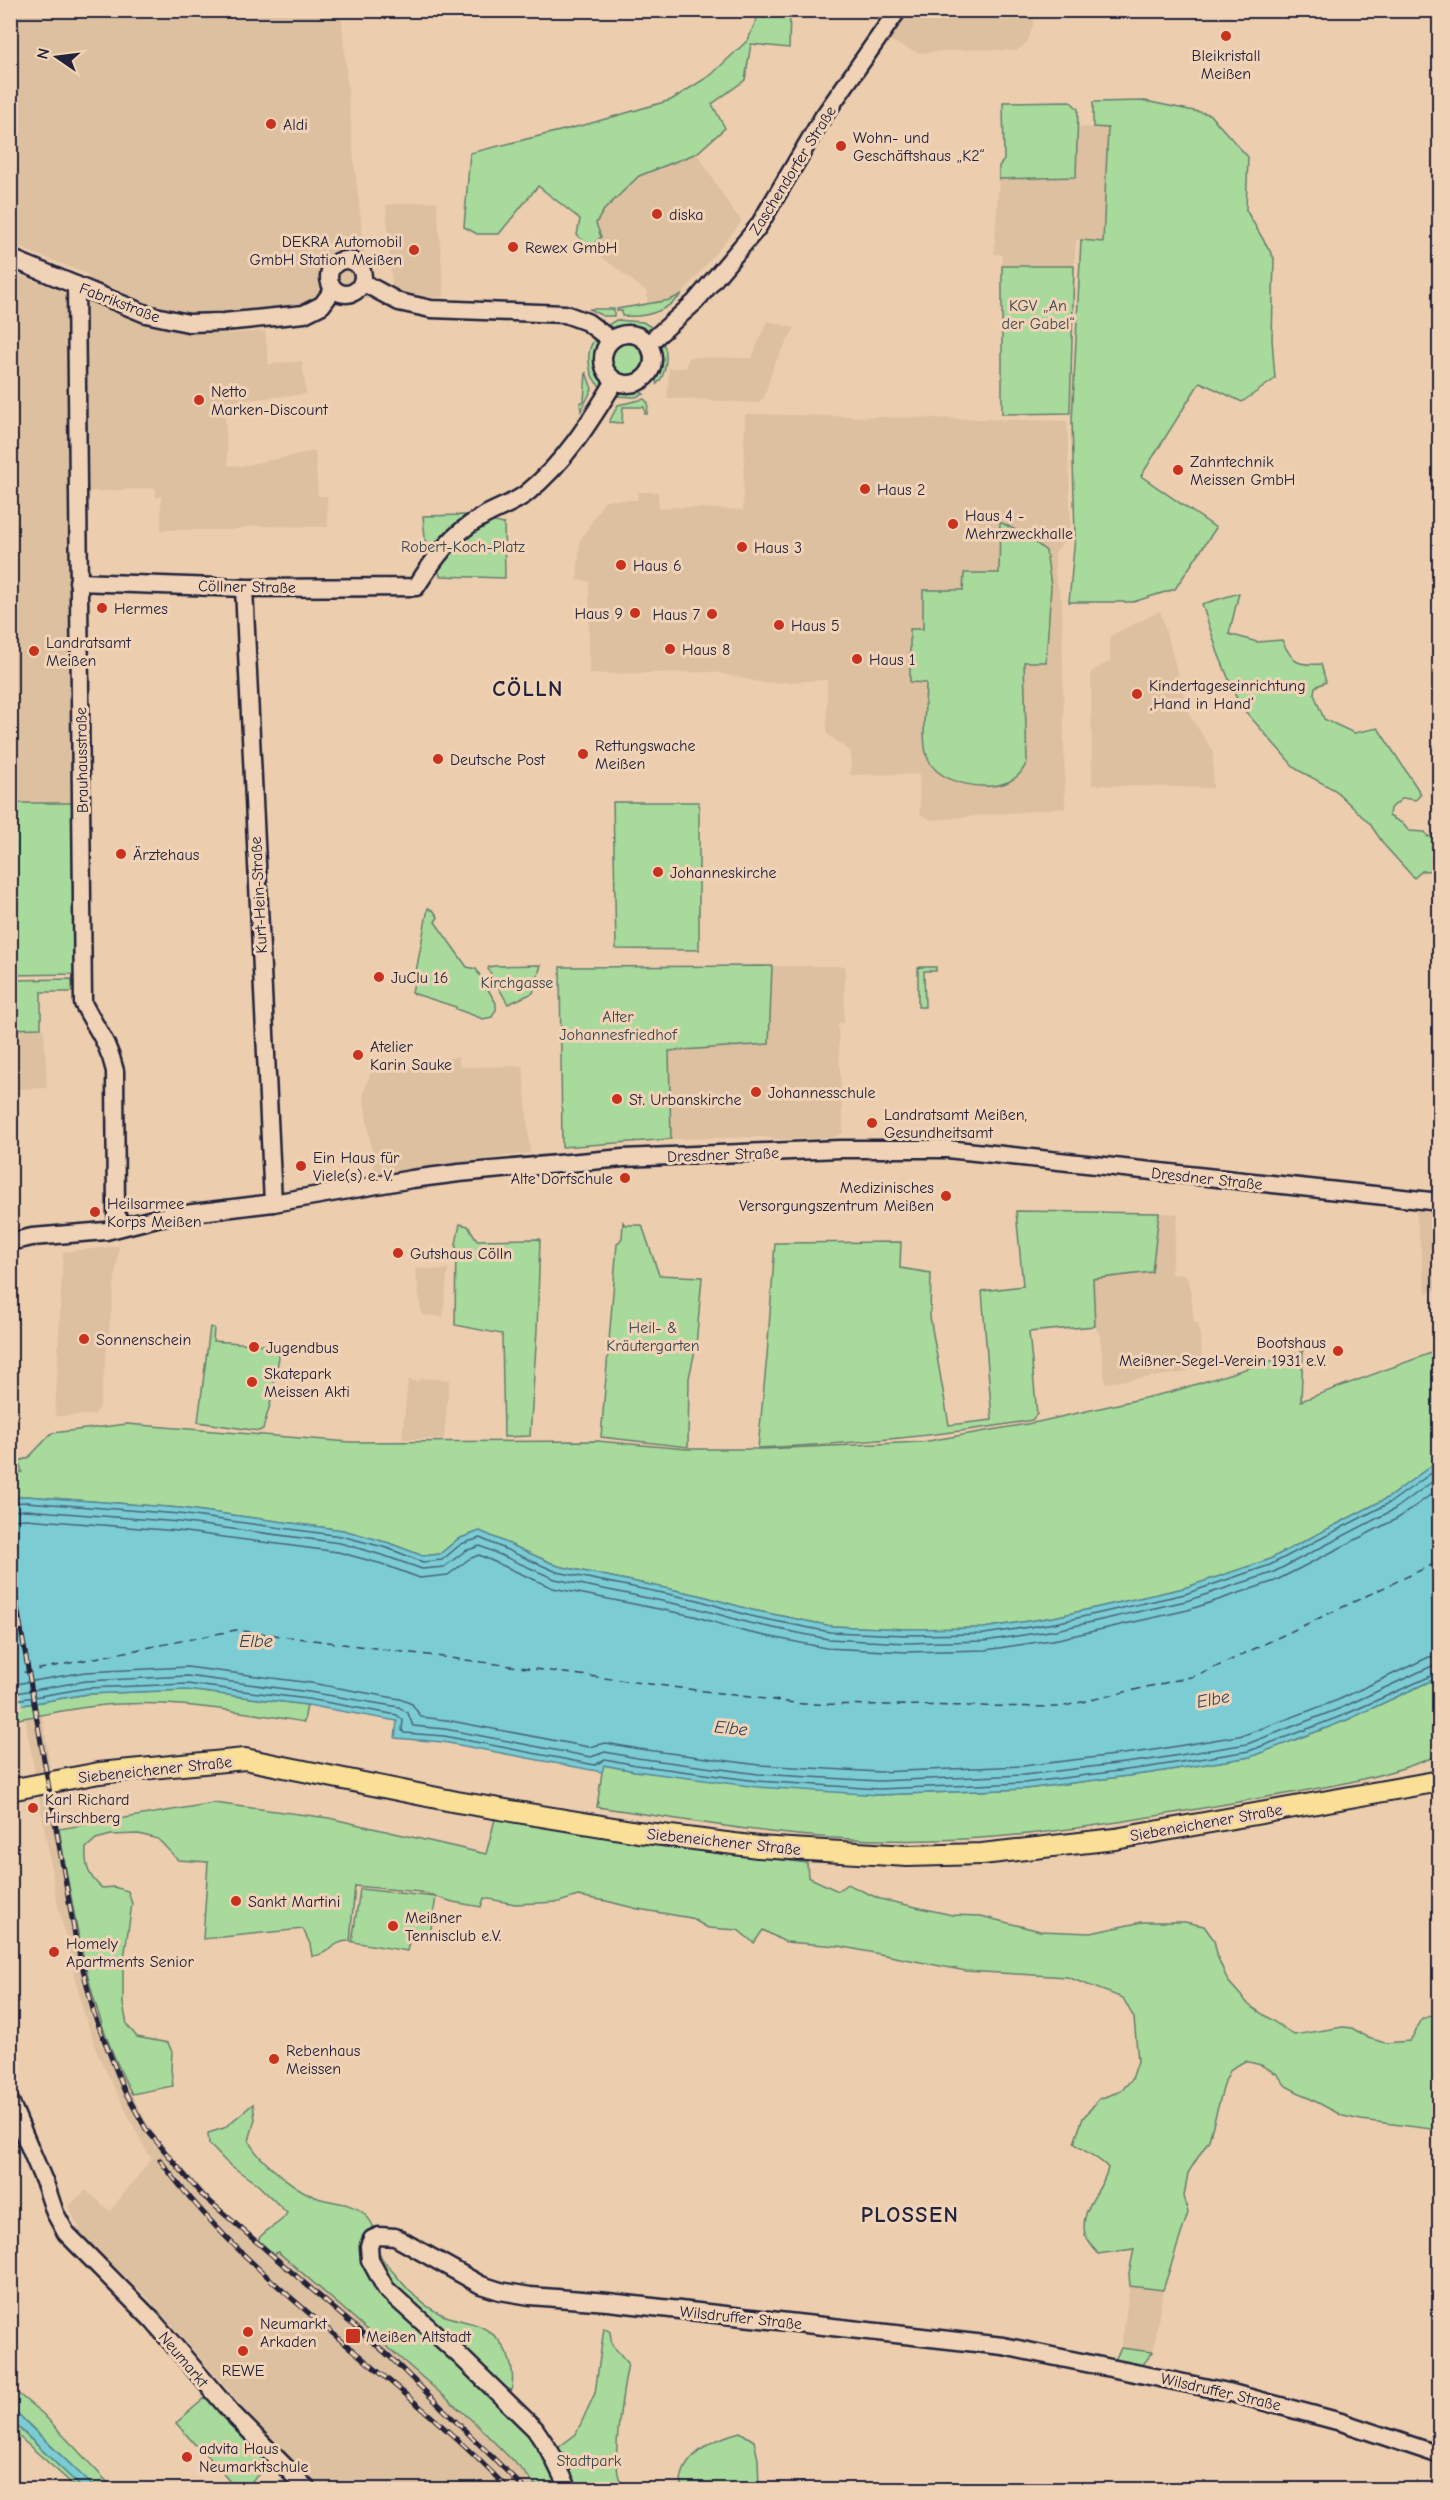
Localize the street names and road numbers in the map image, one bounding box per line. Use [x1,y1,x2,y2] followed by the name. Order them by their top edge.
[746,103,840,238] street label: Zaschendorfer Straße
[77,279,162,327] street label: Fabrikstraße
[198,577,296,597] street label: Cöllner Straße
[72,707,92,813] street label: Brauhausstraße
[247,836,271,954] street label: Kurt-Hein-Straße
[667,1144,779,1166] street label: Dresdner Straße
[1150,1164,1263,1194] street label: Dresdner Straße
[77,1753,233,1787] street label: Siebeneichener Straße
[1129,1801,1284,1845] street label: Siebeneichener Straße
[646,1825,802,1859] street label: Siebeneichener Straße
[679,2303,803,2333] street label: Wilsdruffer Straße
[155,2328,212,2391] street label: Neumarkt
[1159,2369,1283,2415] street label: Wilsdruffer Straße

